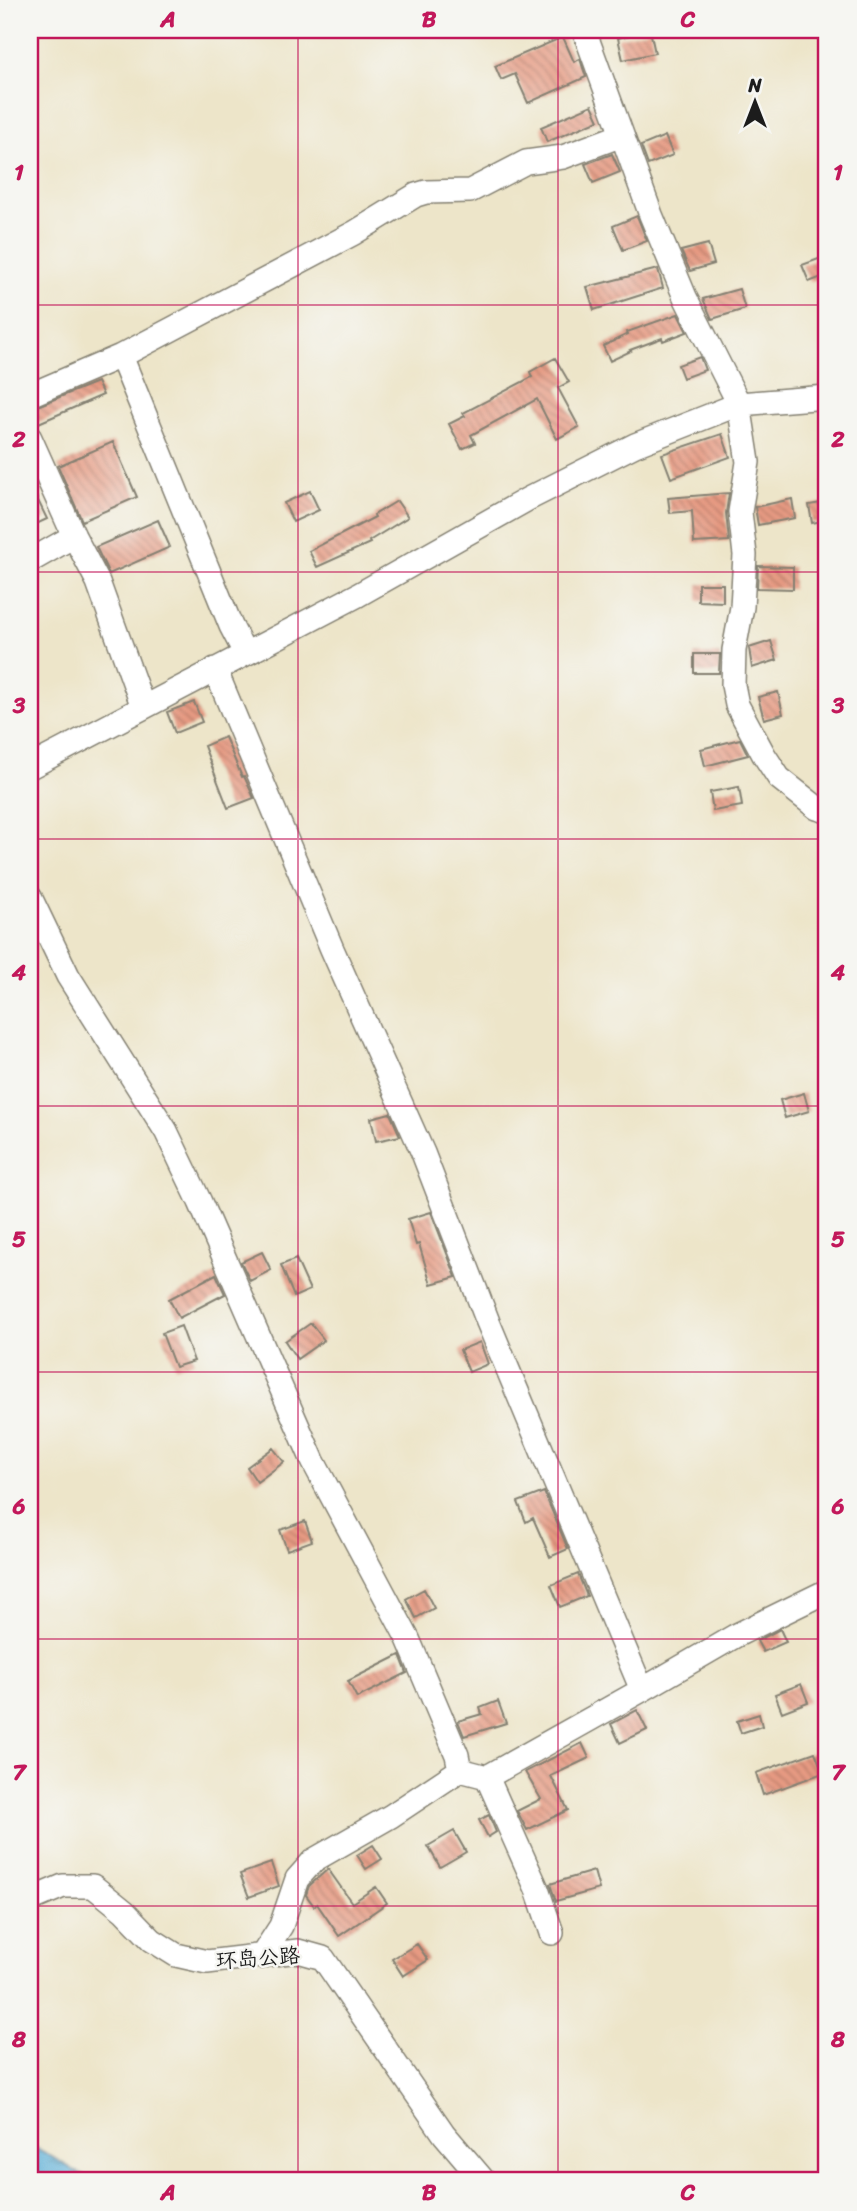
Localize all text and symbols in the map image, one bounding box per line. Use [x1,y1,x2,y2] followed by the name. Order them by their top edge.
[159,0,176,40] text: A
[422,0,437,40] text: B
[680,0,696,40] text: C
[720,66,790,136] north arrow
[747,69,762,102] text: N
[14,152,24,193] text: 1
[833,152,843,193] text: 1
[11,419,26,460] text: 2
[830,419,845,460] text: 2
[12,685,26,726] text: 3
[831,685,845,726] text: 3
[11,952,27,993] text: 4
[830,952,846,993] text: 4
[12,1219,26,1260] text: 5
[831,1219,845,1260] text: 5
[11,1486,26,1527] text: 6
[830,1486,845,1527] text: 6
[12,1752,27,1793] text: 7
[831,1752,846,1793] text: 7
[215,1936,301,1980] street label: 环岛公路
[11,2019,26,2060] text: 8
[830,2019,845,2060] text: 8
[159,2172,176,2211] text: A
[422,2172,437,2211] text: B
[680,2172,696,2211] text: C

